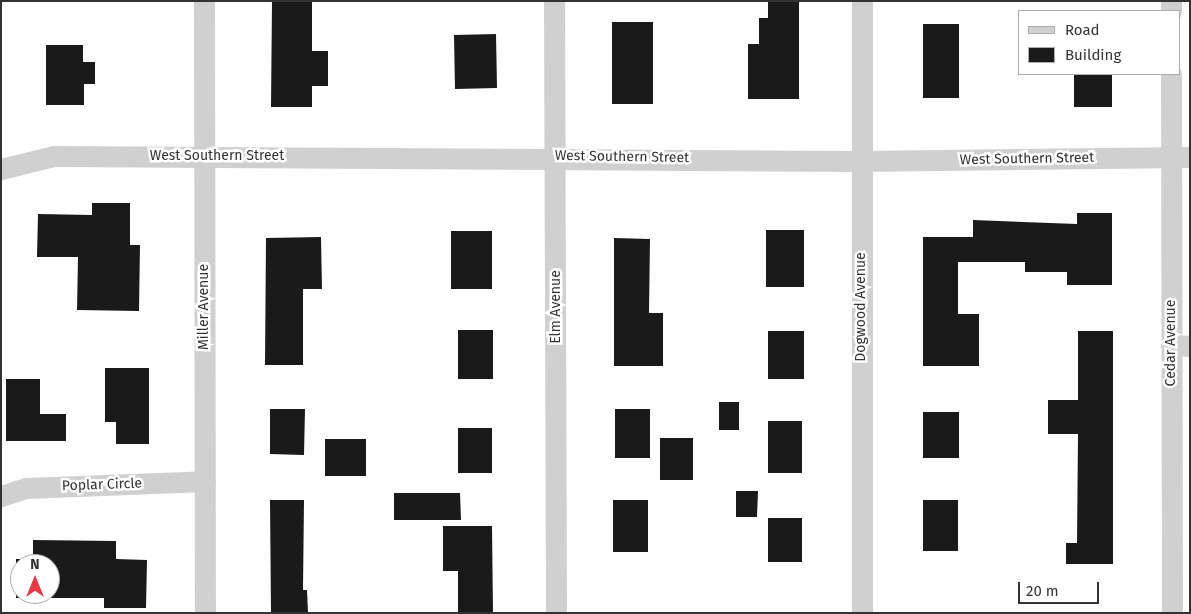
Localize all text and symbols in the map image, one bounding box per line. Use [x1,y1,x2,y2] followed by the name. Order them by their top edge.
[1018,10,1181,75] legend
[1065,21,1100,39] text: Road
[1065,46,1121,64] text: Building
[555,147,689,167] street label: West Southern Street
[150,148,284,164] street label: West Southern Street
[960,149,1094,169] street label: West Southern Street
[853,252,869,362] street label: Dogwood Avenue
[196,264,212,350] street label: Miller Avenue
[548,270,564,344] street label: Elm Avenue
[1163,300,1179,386] street label: Cedar Avenue
[62,475,142,495] street label: Poplar Circle
[10,554,60,604] north arrow
[30,556,40,573] text: N
[1021,572,1102,604] scale bar
[1026,582,1059,600] text: 20 m

